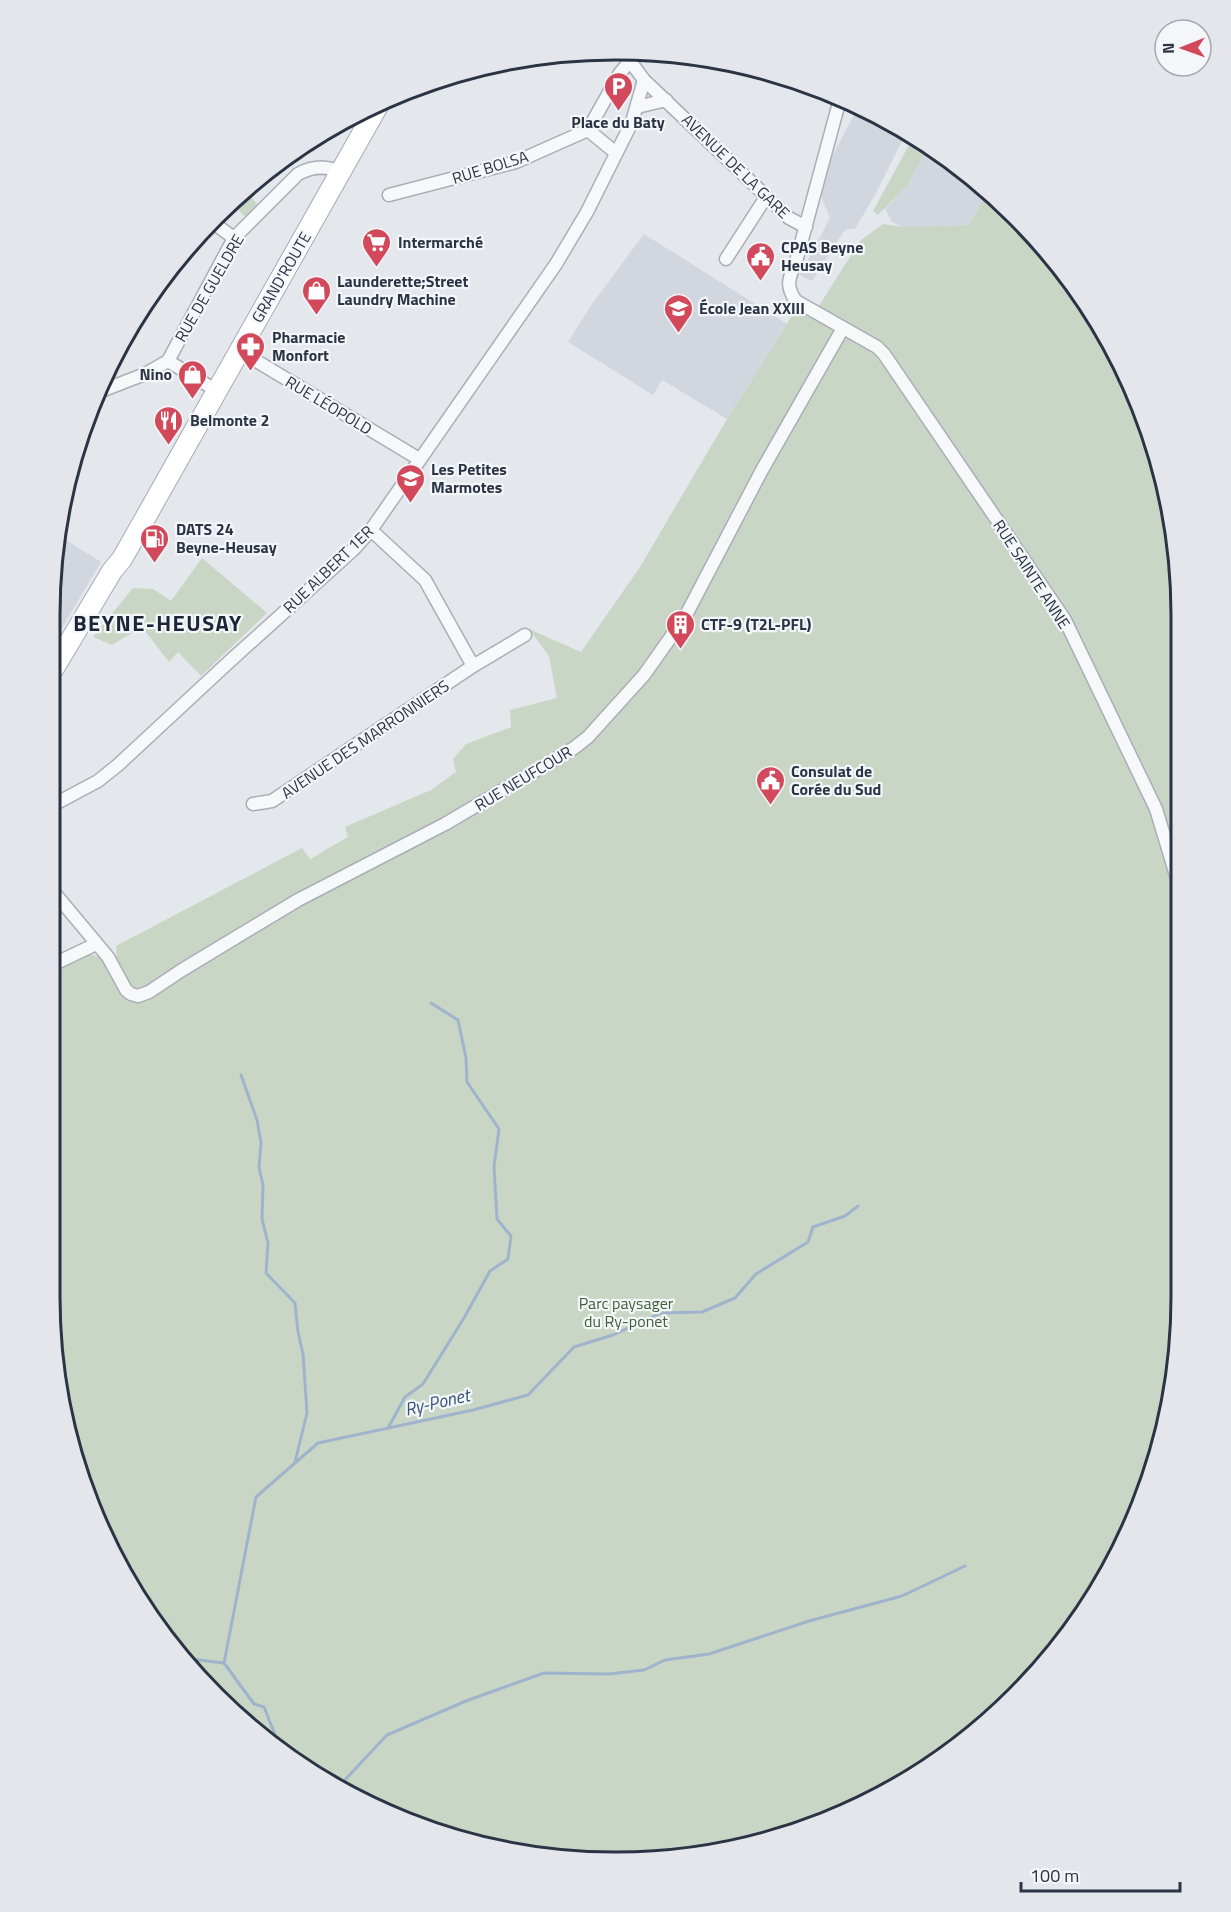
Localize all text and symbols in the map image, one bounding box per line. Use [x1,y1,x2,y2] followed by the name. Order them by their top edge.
[1153,18,1213,78] north arrow
[1156,43,1180,54] text: N
[602,70,634,112] parking icon: Place du Baty
[677,108,796,224] street label: AVENUE DE LA GARE
[571,110,665,134] place label: Place du Baty
[449,144,532,190] street label: RUE BOLSA
[361,226,393,268] supermarket icon: Intermarché
[245,227,317,327] street label: GRAND'ROUTE
[168,230,250,346] street label: RUE DE GUELDRE
[398,230,483,254] place label: Intermarché
[781,235,863,277] place label: CPAS Beyne Heusay
[744,240,776,282] public building icon: CPAS Beyne Heusay
[337,269,468,311] place label: Launderette;Street Laundry Machine
[300,274,332,316] shop icon: Launderette;Street Laundry Machine
[662,292,694,334] school or university icon: École Jean XXIII
[699,296,805,320] place label: École Jean XXIII
[272,325,345,367] place label: Pharmacie Monfort
[235,330,267,372] pharmacy icon: Pharmacie Monfort
[177,358,209,400] shop icon: Nino
[139,362,172,386] place label: Nino
[281,370,377,440] street label: RUE LÉOPOLD
[153,404,185,446] restaurant icon: Belmonte 2
[190,408,269,432] place label: Belmonte 2
[431,457,507,499] place label: Les Petites Marmotes
[394,462,426,504] school or university icon: Les Petites Marmotes
[988,515,1076,634] street label: RUE SAINTE ANNE
[176,517,277,559] place label: DATS 24 Beyne-Heusay
[277,519,379,619] street label: RUE ALBERT 1ER
[139,522,171,564] fuel station icon: DATS 24 Beyne-Heusay
[73,606,243,640] district label: BEYNE-HEUSAY
[664,608,696,650] building icon: CTF-9 (T2L-PFL)
[701,612,812,636] place label: CTF-9 (T2L-PFL)
[276,674,454,804] street label: AVENUE DES MARRONNIERS
[470,739,576,817] street label: RUE NEUFCOUR
[791,759,881,801] place label: Consulat de Corée du Sud
[754,764,786,806] public building icon: Consulat de Corée du Sud
[579,1291,674,1333] park label: Parc paysager du Ry-ponet
[402,1381,474,1423] water label: Ry-Ponet
[1021,1855,1180,1893] scale bar
[1030,1862,1079,1889] text: 100 m

